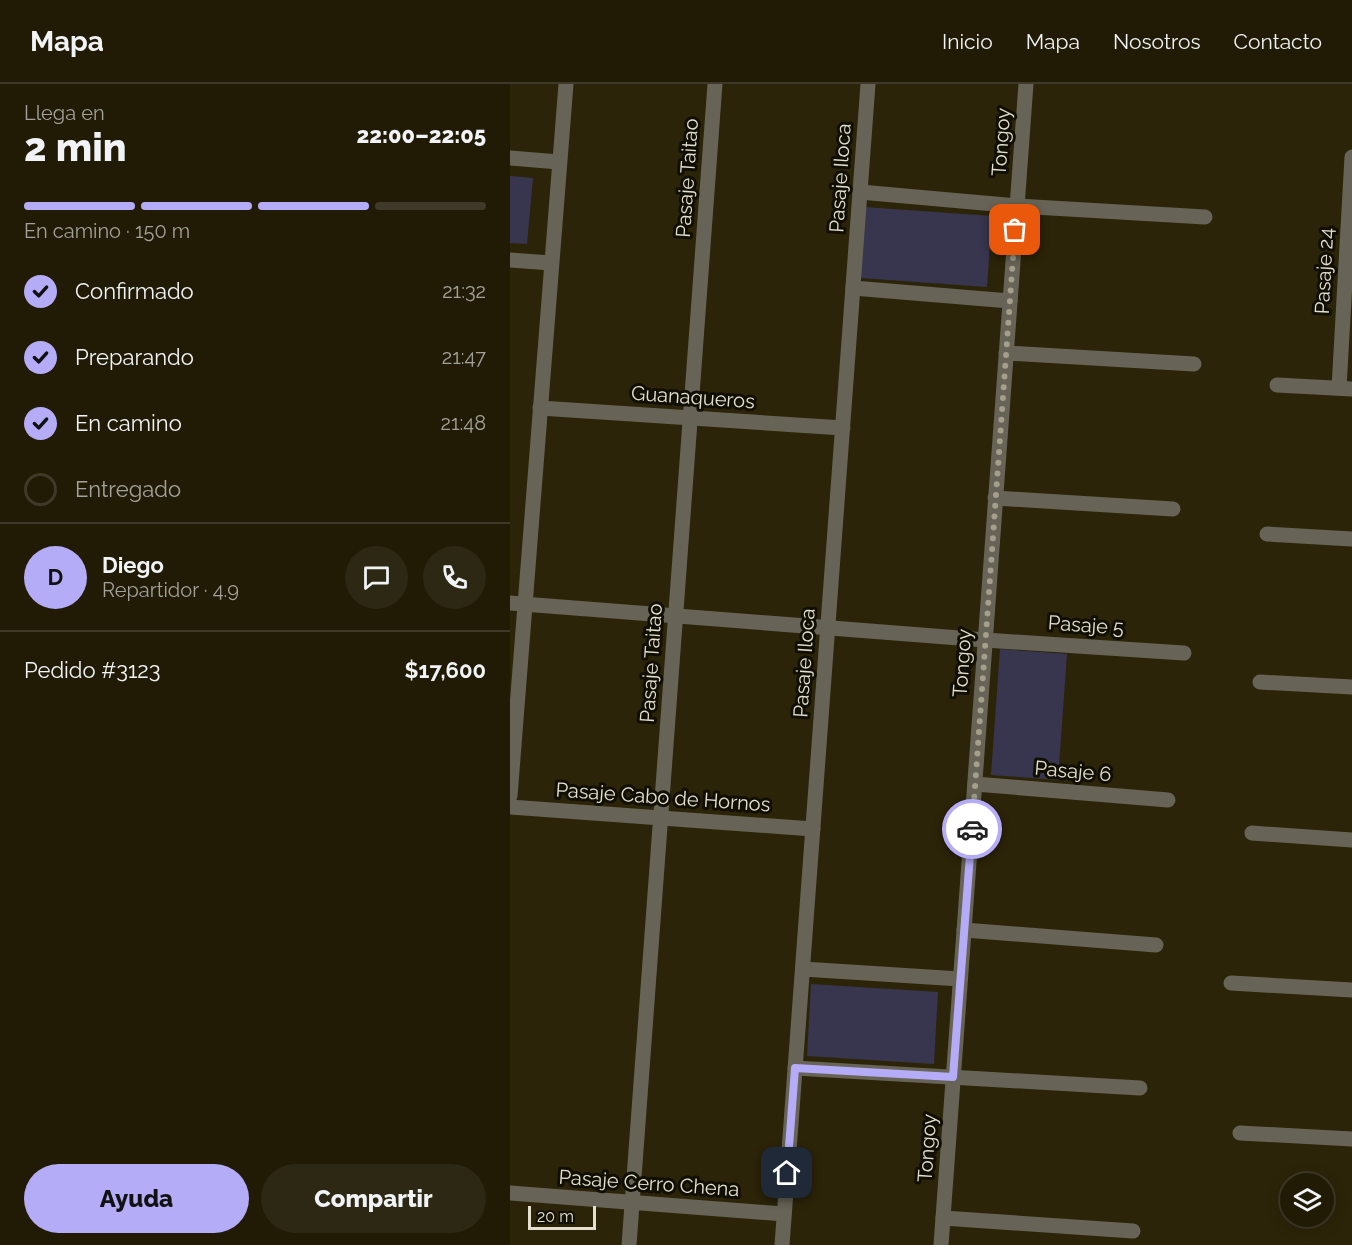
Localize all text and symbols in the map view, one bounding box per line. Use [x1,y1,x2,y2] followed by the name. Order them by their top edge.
[30,25,104,58] text: Mapa
[942,29,993,54] text: Inicio
[1026,29,1080,54] text: Mapa
[1113,29,1201,54] text: Nosotros
[1234,29,1322,54] text: Contacto
[24,101,105,125] text: Llega en
[987,107,1015,177] street label: Tongoy
[671,118,703,238] street label: Pasaje Taitao
[357,122,486,148] text: 22:00–22:05
[824,123,856,233] street label: Pasaje Iloca
[24,124,127,170] text: 2 min
[989,204,1040,255] pin
[998,213,1031,246] icon: bag
[24,219,190,243] text: En camino · 150 m
[1310,227,1338,315] street label: Pasaje 24
[24,275,57,308] icon: check
[75,278,194,304] text: Confirmado
[442,279,486,303] text: 21:32
[24,341,57,374] icon: check
[75,344,194,370] text: Preparando
[442,345,486,369] text: 21:47
[630,381,756,413] street label: Guanaqueros
[24,407,57,440] icon: check
[75,410,182,436] text: En camino
[440,411,486,435] text: 21:48
[75,476,181,502] text: Entregado
[345,546,408,609] button: chat
[423,546,486,609] button: phone
[102,552,164,578] text: Diego
[48,564,63,590] text: D
[102,578,239,602] text: Repartidor · 4.9
[635,603,667,723] street label: Pasaje Taitao
[788,608,820,718] street label: Pasaje Iloca
[1047,610,1125,640] street label: Pasaje 5
[948,628,976,698] street label: Tongoy
[24,657,161,683] text: Pedido #3123
[405,657,486,683] text: $17,600
[1034,756,1112,786] street label: Pasaje 6
[555,778,771,816] street label: Pasaje Cabo de Hornos
[942,799,1002,859] courier
[956,813,989,846] icon: car
[913,1113,941,1183] street label: Tongoy
[761,1147,812,1198] pin
[770,1156,803,1189] icon: home
[24,1164,249,1233] button: Ayuda
[261,1164,486,1233] button: Compartir
[558,1165,740,1201] street label: Pasaje Cerro Chena
[1280,1173,1334,1227] map controls
[1280,1173,1334,1227] button: layers
[528,1203,596,1230] scale bar
[537,1207,574,1226] text: 20 m

